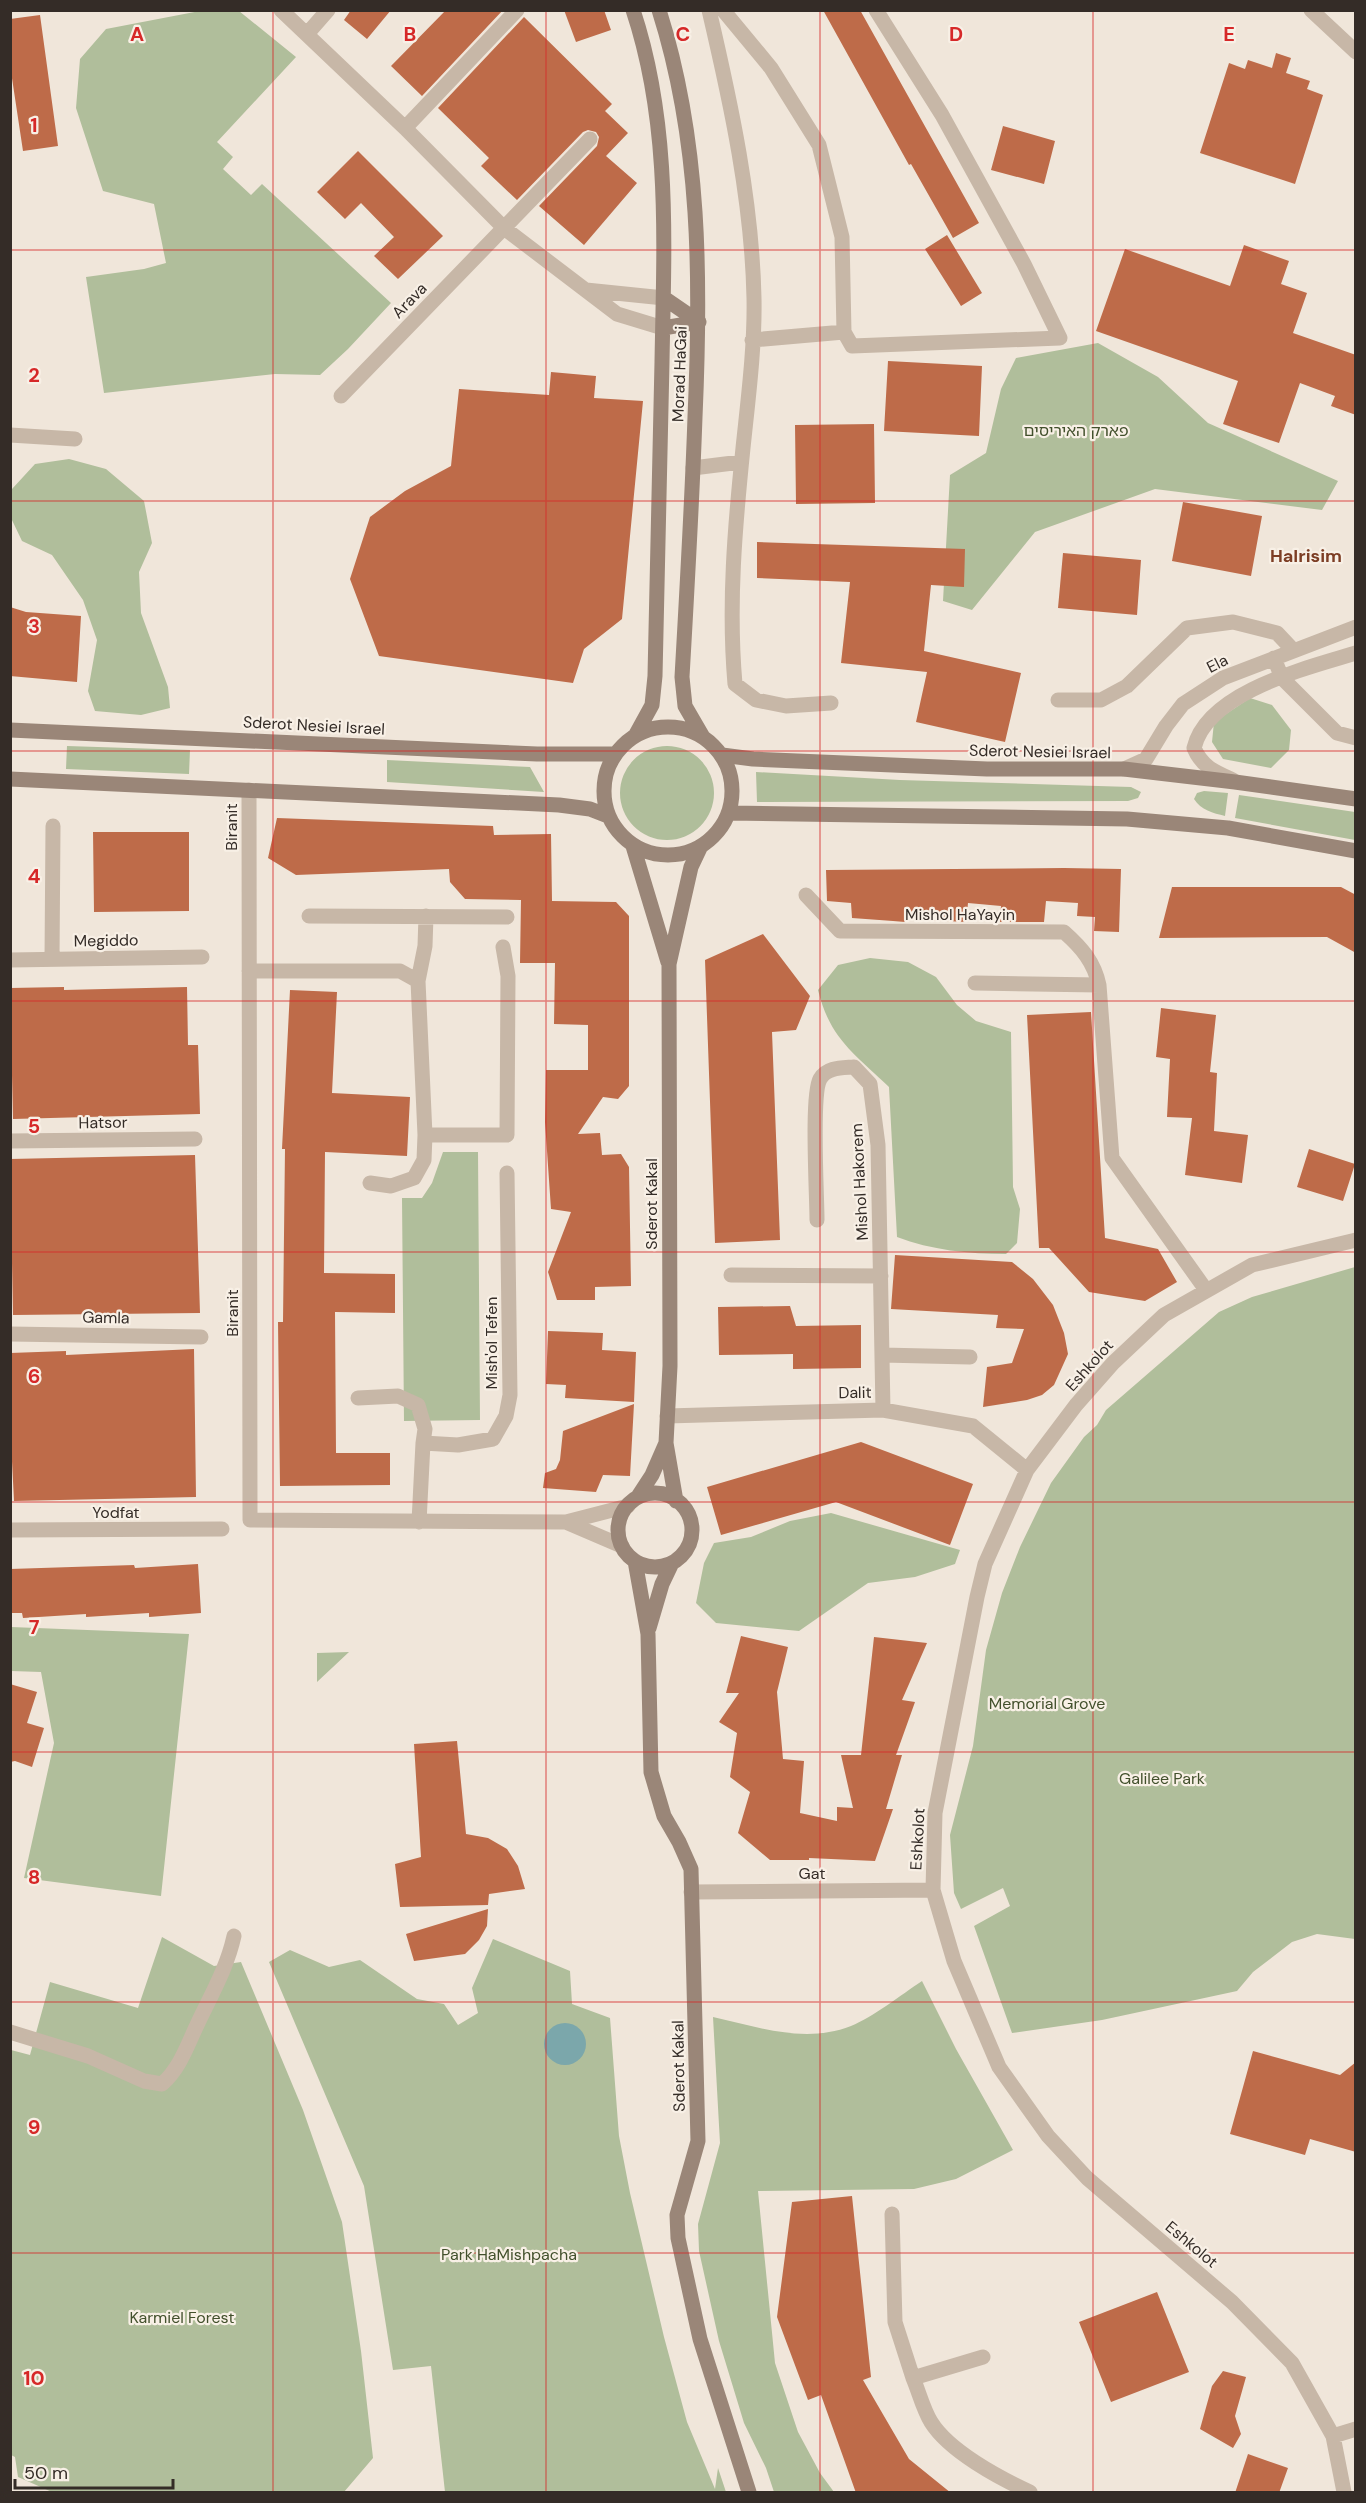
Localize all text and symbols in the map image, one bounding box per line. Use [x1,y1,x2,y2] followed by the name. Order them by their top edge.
[130,21,144,47] text: A
[404,21,416,47] text: B
[676,21,690,47] text: C
[949,21,963,47] text: D
[1223,21,1235,47] text: E
[30,112,38,138] text: 1
[387,278,431,323] street label: Arava
[667,326,692,422] street label: Morad HaGai
[28,362,40,388] text: 2
[1023,420,1129,441] park label: פארק האיריסים
[1270,544,1342,568] district label: HaIrisim
[28,613,40,639] text: 3
[1203,649,1231,678] street label: Ela
[243,711,385,740] street label: Sderot Nesiei Israel
[969,740,1111,763] street label: Sderot Nesiei Israel
[221,803,242,851] street label: Biranit
[28,863,41,889] text: 4
[905,904,1015,925] street label: Mishol HaYayin
[73,929,139,952] street label: Megiddo
[78,1112,128,1133] street label: Hatsor
[28,1113,40,1139] text: 5
[846,1123,873,1241] street label: Mishol Hakorem
[641,1158,662,1250] street label: Sderot Kakal
[222,1289,243,1337] street label: Biranit
[481,1297,502,1389] street label: Mish'ol Tefen
[82,1307,130,1328] street label: Gamla
[1061,1335,1118,1395] street label: Eshkolot
[28,1363,40,1389] text: 6
[838,1382,872,1403] street label: Dalit
[92,1502,140,1523] street label: Yodfat
[29,1614,40,1640] text: 7
[989,1693,1105,1714] park label: Memorial Grove
[1119,1768,1205,1789] park label: Galilee Park
[905,1807,930,1871] street label: Eshkolot
[799,1863,825,1884] street label: Gat
[28,1864,40,1890] text: 8
[667,2020,690,2112] street label: Sderot Kakal
[28,2114,40,2140] text: 9
[1161,2216,1222,2272] street label: Eshkolot
[441,2244,577,2265] park label: Park HaMishpacha
[130,2307,235,2328] park label: Karmiel Forest
[23,2365,45,2391] text: 10
[15,2452,172,2490] scale bar
[24,2461,68,2485] text: 50 m

